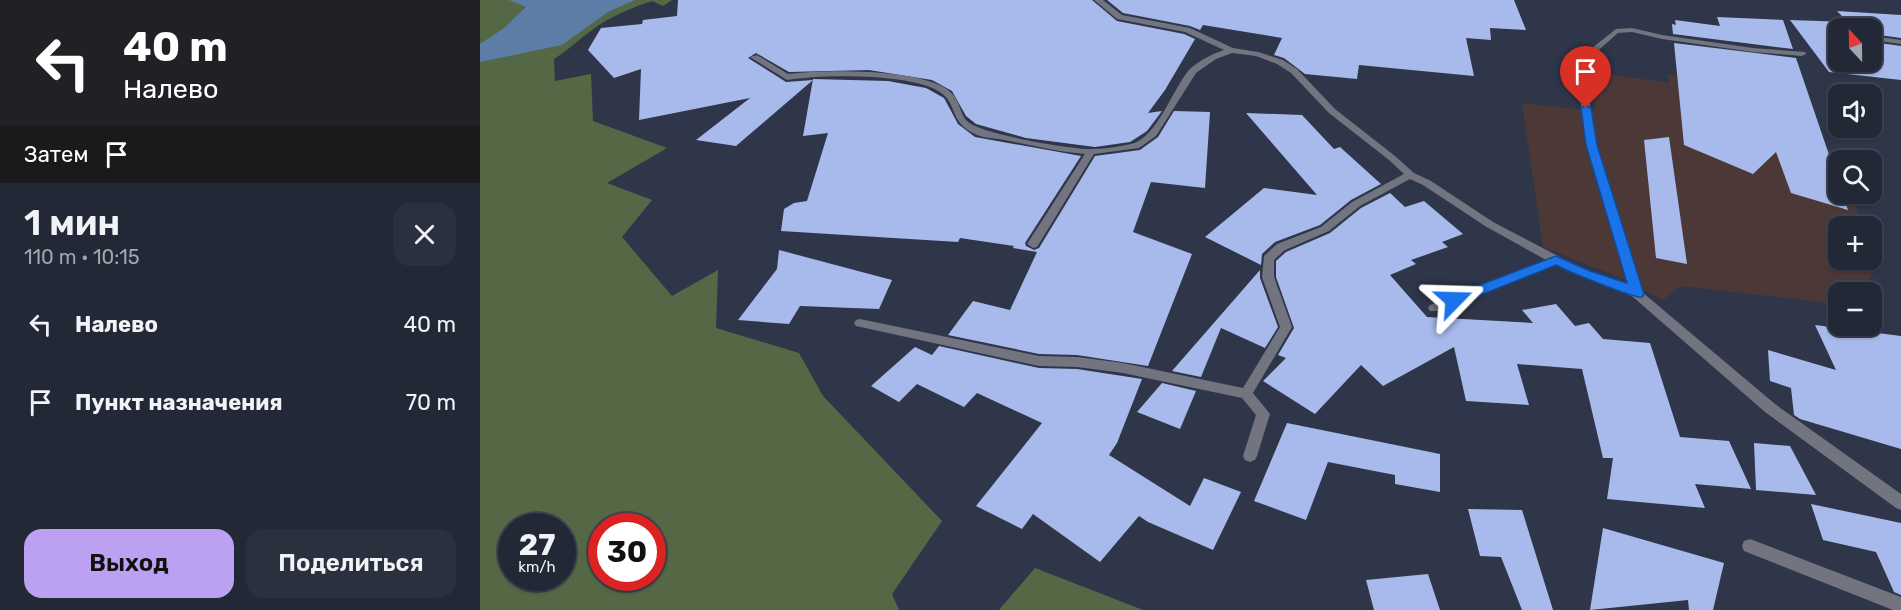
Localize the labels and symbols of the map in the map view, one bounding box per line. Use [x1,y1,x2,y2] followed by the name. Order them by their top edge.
[1828,18,1882,72] north arrow
[1560,46,1611,108] pin
[1422,268,1486,332] position arrow
[588,513,666,591] speed limit sign: 30

